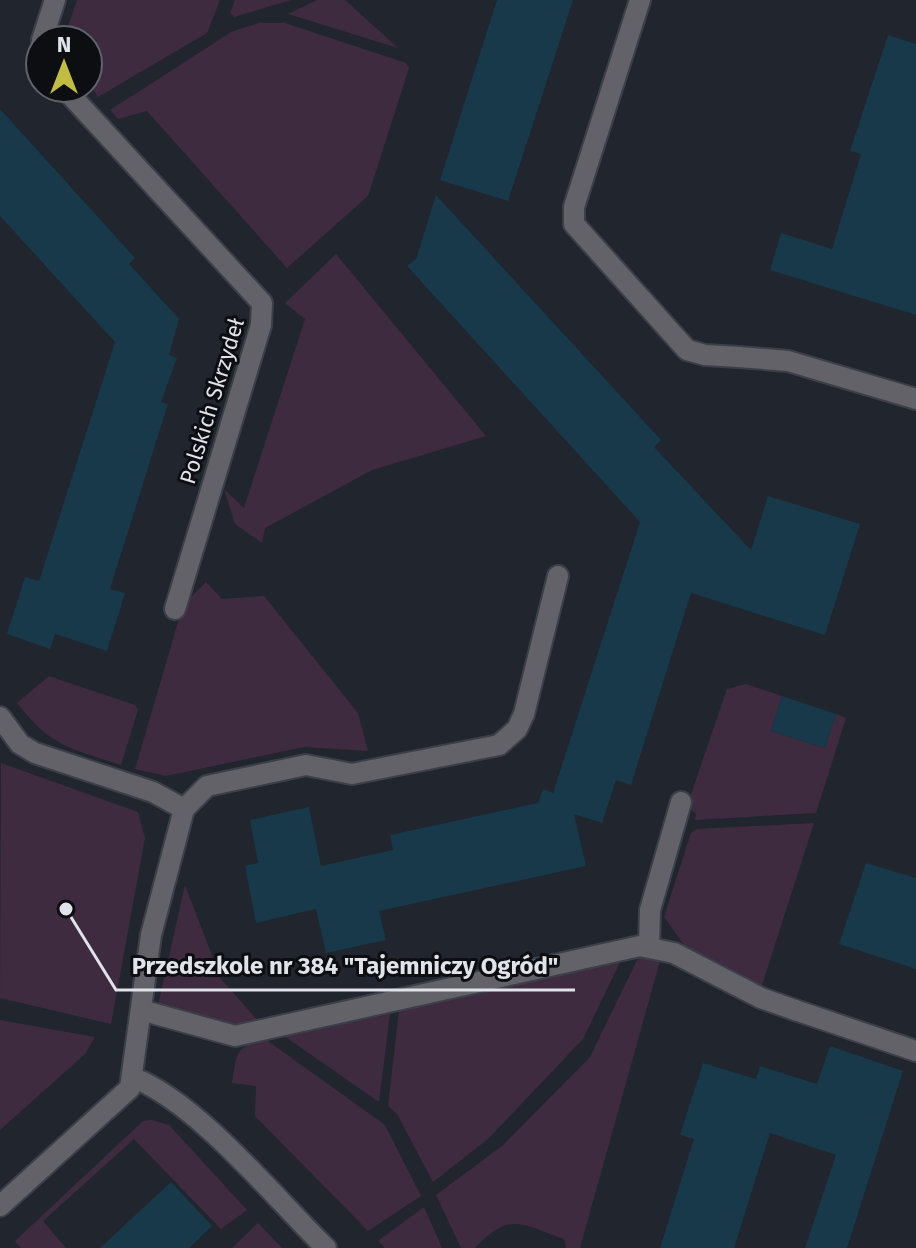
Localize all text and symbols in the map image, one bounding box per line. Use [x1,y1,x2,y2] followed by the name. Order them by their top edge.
[24,24,104,104] north arrow
[57,31,71,58] text: N
[174,315,250,487] street label: Polskich Skrzydeł
[116,942,575,990] callout: Przedszkole nr 384 "Tajemniczy Ogród"
[132,952,558,980] text: Przedszkole nr 384 "Tajemniczy Ogród"

